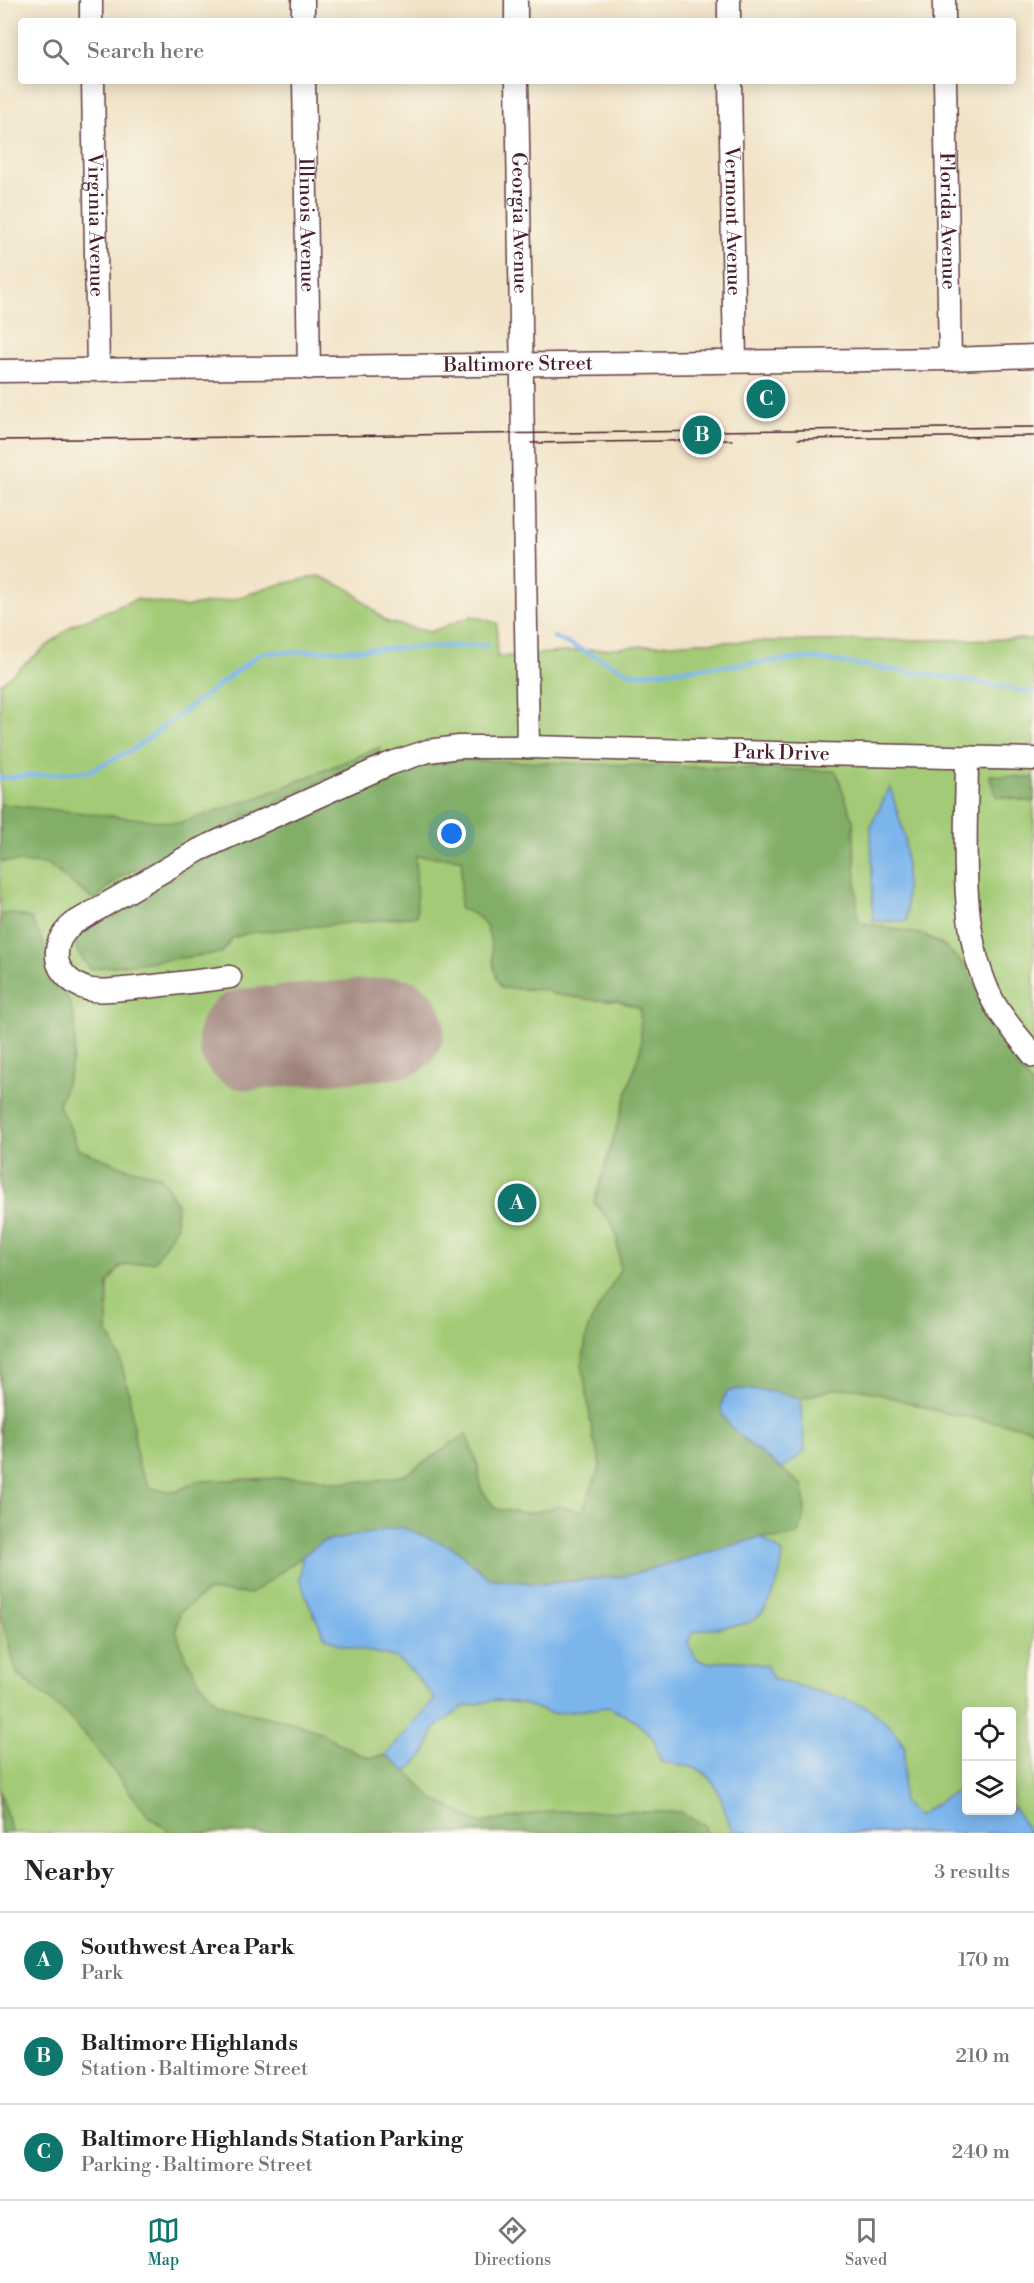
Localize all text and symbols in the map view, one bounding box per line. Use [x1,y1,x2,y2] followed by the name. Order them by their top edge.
[18,18,1016,84] search box
[39,35,72,68] icon: search
[87,38,204,65] text: Search here
[719,145,746,296] street label: Vermont Avenue
[82,152,109,297] street label: Virginia Avenue
[506,152,533,294] street label: Georgia Avenue
[934,152,961,290] street label: Florida Avenue
[293,157,320,293] street label: Illinois Avenue
[442,351,593,378] street label: Baltimore Street
[746,376,786,422] pin: C
[682,412,722,458] pin: B
[733,739,830,767] street label: Park Drive
[437,819,466,848] your location
[498,1180,536,1226] pin: A
[962,1707,1016,1815] map controls
[962,1707,1016,1761] button: locate
[962,1761,1016,1815] button: layers
[24,1856,114,1888] text: Nearby
[934,1860,1010,1885] text: 3 results
[81,1934,294,1961] text: Southwest Area Park
[36,1948,51,1973] text: A
[958,1948,1010,1973] text: 170 m
[81,1961,123,1986] text: Park
[81,2030,298,2057] text: Baltimore Highlands
[36,2044,51,2069] text: B
[955,2044,1010,2069] text: 210 m
[81,2057,308,2082] text: Station · Baltimore Street
[81,2126,463,2153] text: Baltimore Highlands Station Parking
[36,2140,51,2165] text: C
[952,2140,1010,2165] text: 240 m
[81,2153,313,2178] text: Parking · Baltimore Street
[147,2214,180,2270] tab: Map
[474,2214,551,2270] tab: Directions
[845,2214,887,2270] tab: Saved

